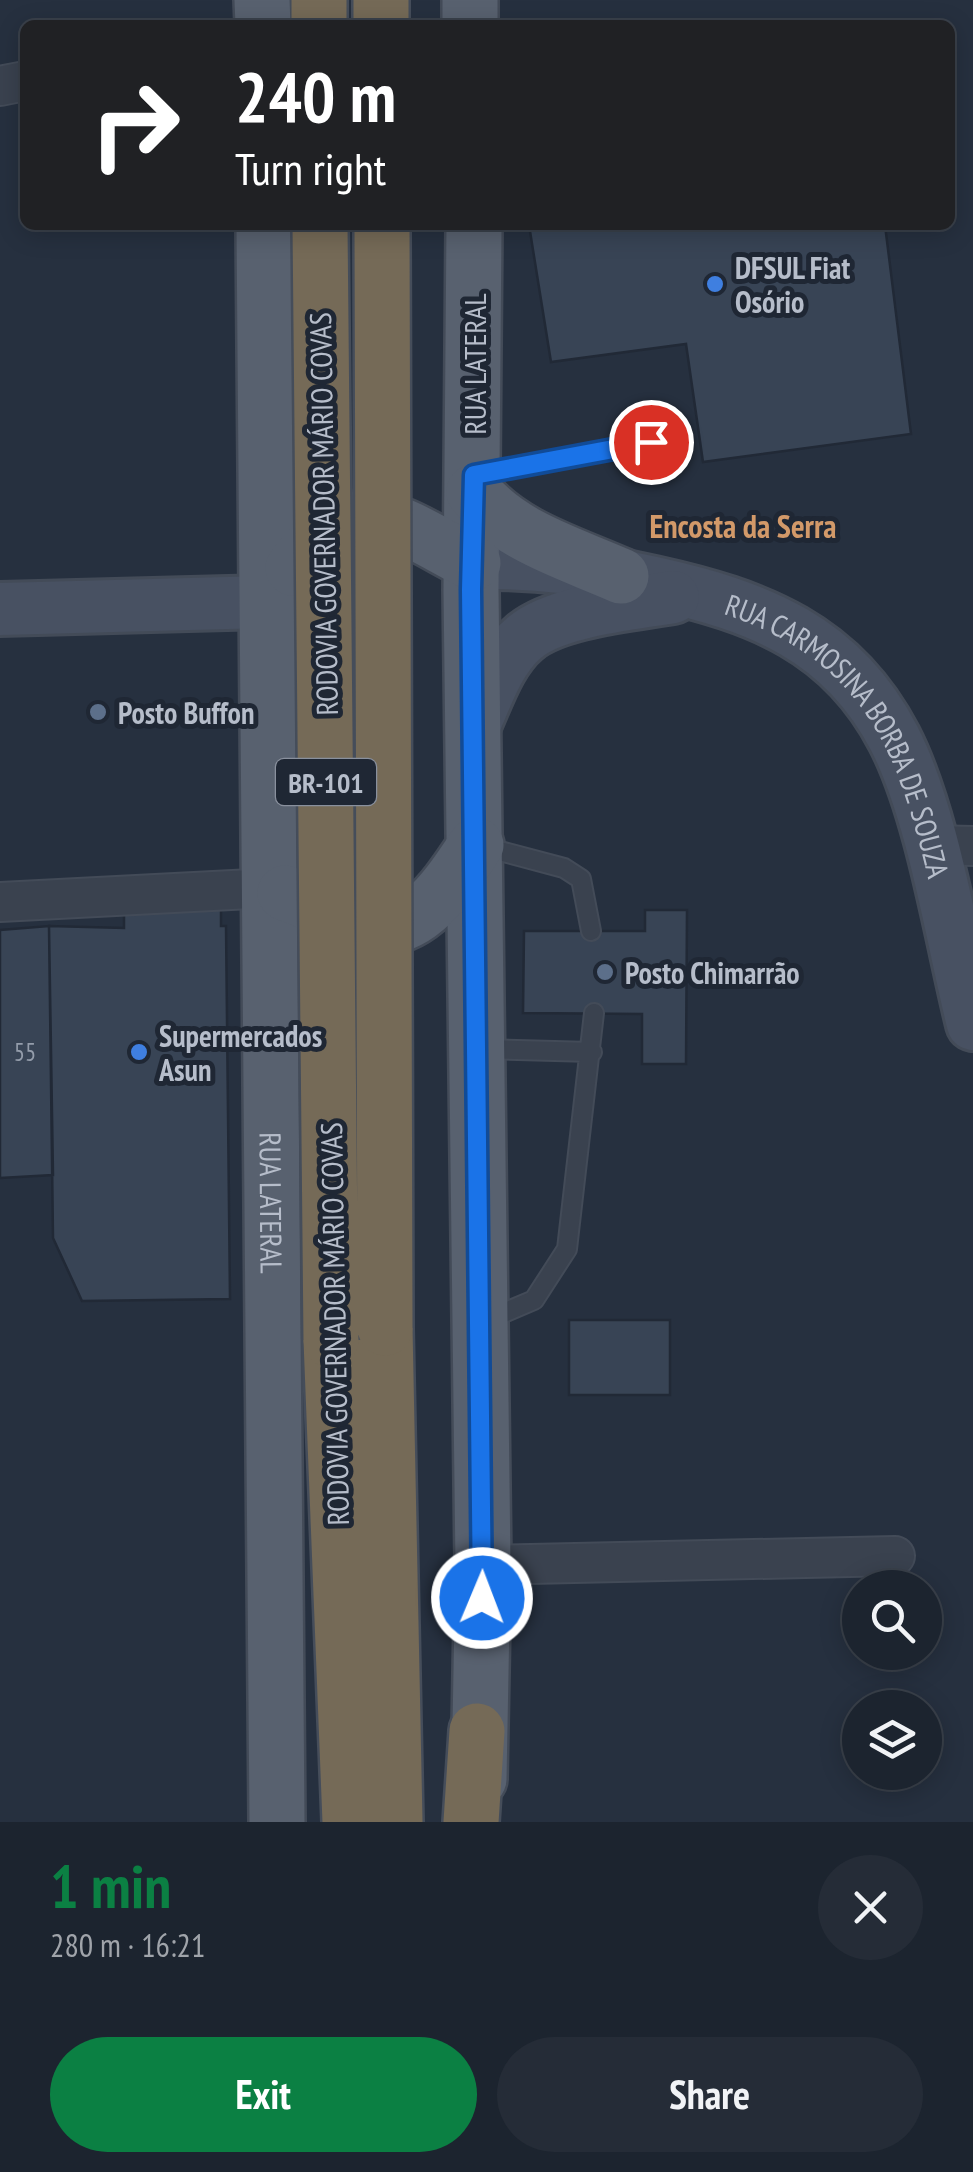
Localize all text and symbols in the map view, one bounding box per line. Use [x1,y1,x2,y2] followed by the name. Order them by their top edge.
[235,51,396,141] text: 240 m
[70,60,200,190] icon: right
[235,139,386,197] text: Turn right
[735,248,850,321] place label: DFSUL Fiat Osório
[704,273,726,295] marker: DFSUL Fiat Osório
[455,293,494,435] street label: RUA LATERAL
[300,312,346,716] street label: RODOVIA GOVERNADOR MÁRIO COVAS
[609,400,694,485] pin
[624,415,679,470] icon: arrive
[649,505,837,547] district label: Encosta da Serra
[721,584,959,882] street label: RUA CARMOSINA BORBA DE SOUZA
[118,693,254,732] place label: Posto Buffon
[87,701,109,723] marker: Posto Buffon
[276,759,376,805] road number: BR-101
[625,953,800,992] place label: Posto Chimarrão
[594,961,616,983] marker: Posto Chimarrão
[158,1016,322,1089] place label: Supermercados Asun
[14,1036,36,1068] house number: 55
[128,1041,150,1063] marker: Supermercados Asun
[311,1122,357,1526] street label: RODOVIA GOVERNADOR MÁRIO COVAS
[252,1132,292,1274] street label: RUA LATERAL
[430,1546,534,1650] position arrow
[842,1570,942,1790] map controls
[842,1570,942,1670] button: search
[842,1690,942,1790] button: layers
[50,1847,171,1925] text: 1 min
[818,1855,923,1960] button: close
[50,1924,205,1966] text: 280 m · 16:21
[50,2037,477,2152] button: Exit
[497,2037,923,2152] button: Share

